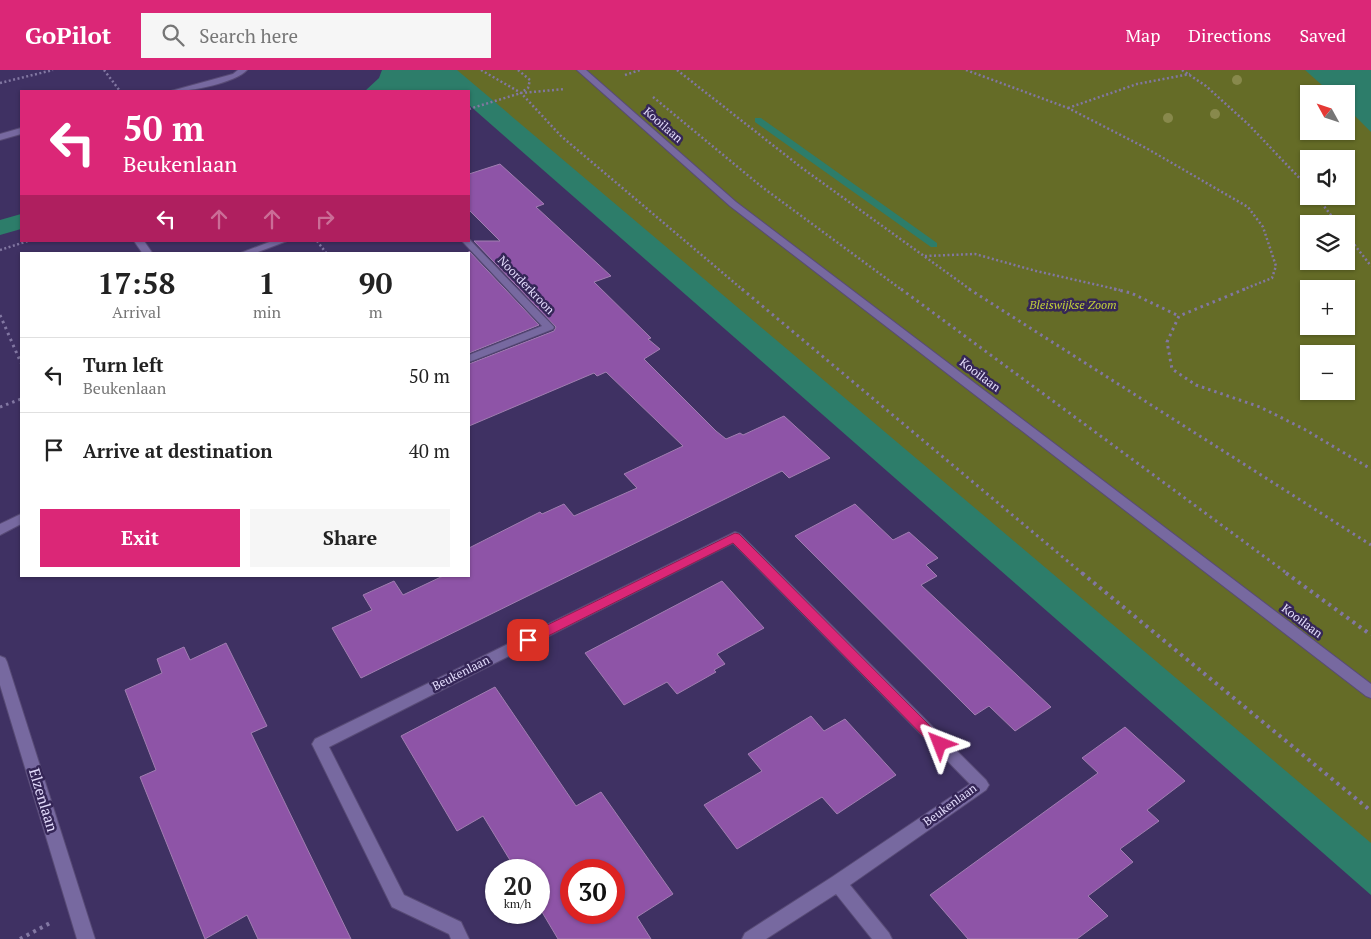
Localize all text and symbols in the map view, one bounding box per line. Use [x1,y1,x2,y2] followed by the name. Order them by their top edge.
[141,13,491,58] search box
[25,19,111,51] text: GoPilot
[159,21,187,49] icon: search
[199,23,298,48] text: Search here
[1125,23,1160,47] text: Map
[1188,23,1271,47] text: Directions
[1299,23,1346,47] text: Saved
[1300,85,1355,140] north arrow
[1300,85,1355,400] map controls
[641,104,686,146] street label: Kooilaan
[123,105,204,151] text: 50 m
[40,110,105,175] icon: left
[123,149,237,178] text: Beukenlaan
[1300,150,1355,205] button: sound
[152,205,180,233] icon: left
[205,205,233,233] icon: ahead
[258,205,286,233] icon: ahead
[311,205,339,233] icon: right
[1300,215,1355,270] button: layers
[495,252,558,317] street label: Noorderkroon
[97,263,176,303] text: 17:58
[259,263,276,303] text: 1
[359,263,393,303] text: 90
[1300,280,1355,335] button: +
[1028,297,1117,312] park label: Bleiswijkse Zoom
[112,301,161,323] text: Arrival
[253,301,281,323] text: min
[369,301,382,323] text: m
[1300,345,1355,400] button: −
[83,352,164,377] text: Turn left
[957,354,1004,395] street label: Kooilaan
[40,361,68,389] icon: left
[409,363,450,388] text: 50 m
[83,377,166,399] text: Beukenlaan
[40,436,68,464] icon: arrive
[83,438,272,463] text: Arrive at destination
[409,438,450,463] text: 40 m
[40,509,240,567] button: Exit
[250,509,450,567] button: Share
[1279,600,1326,641] street label: Kooilaan
[507,619,549,661] pin
[514,626,542,654] icon: arrive
[430,652,492,693] street label: Beukenlaan
[913,717,965,769] position arrow
[25,766,63,834] street label: Elzenlaan
[920,780,979,829] street label: Beukenlaan
[560,859,625,924] speed limit sign: 30
[503,869,532,902] text: 20
[504,896,531,911] text: km/h

